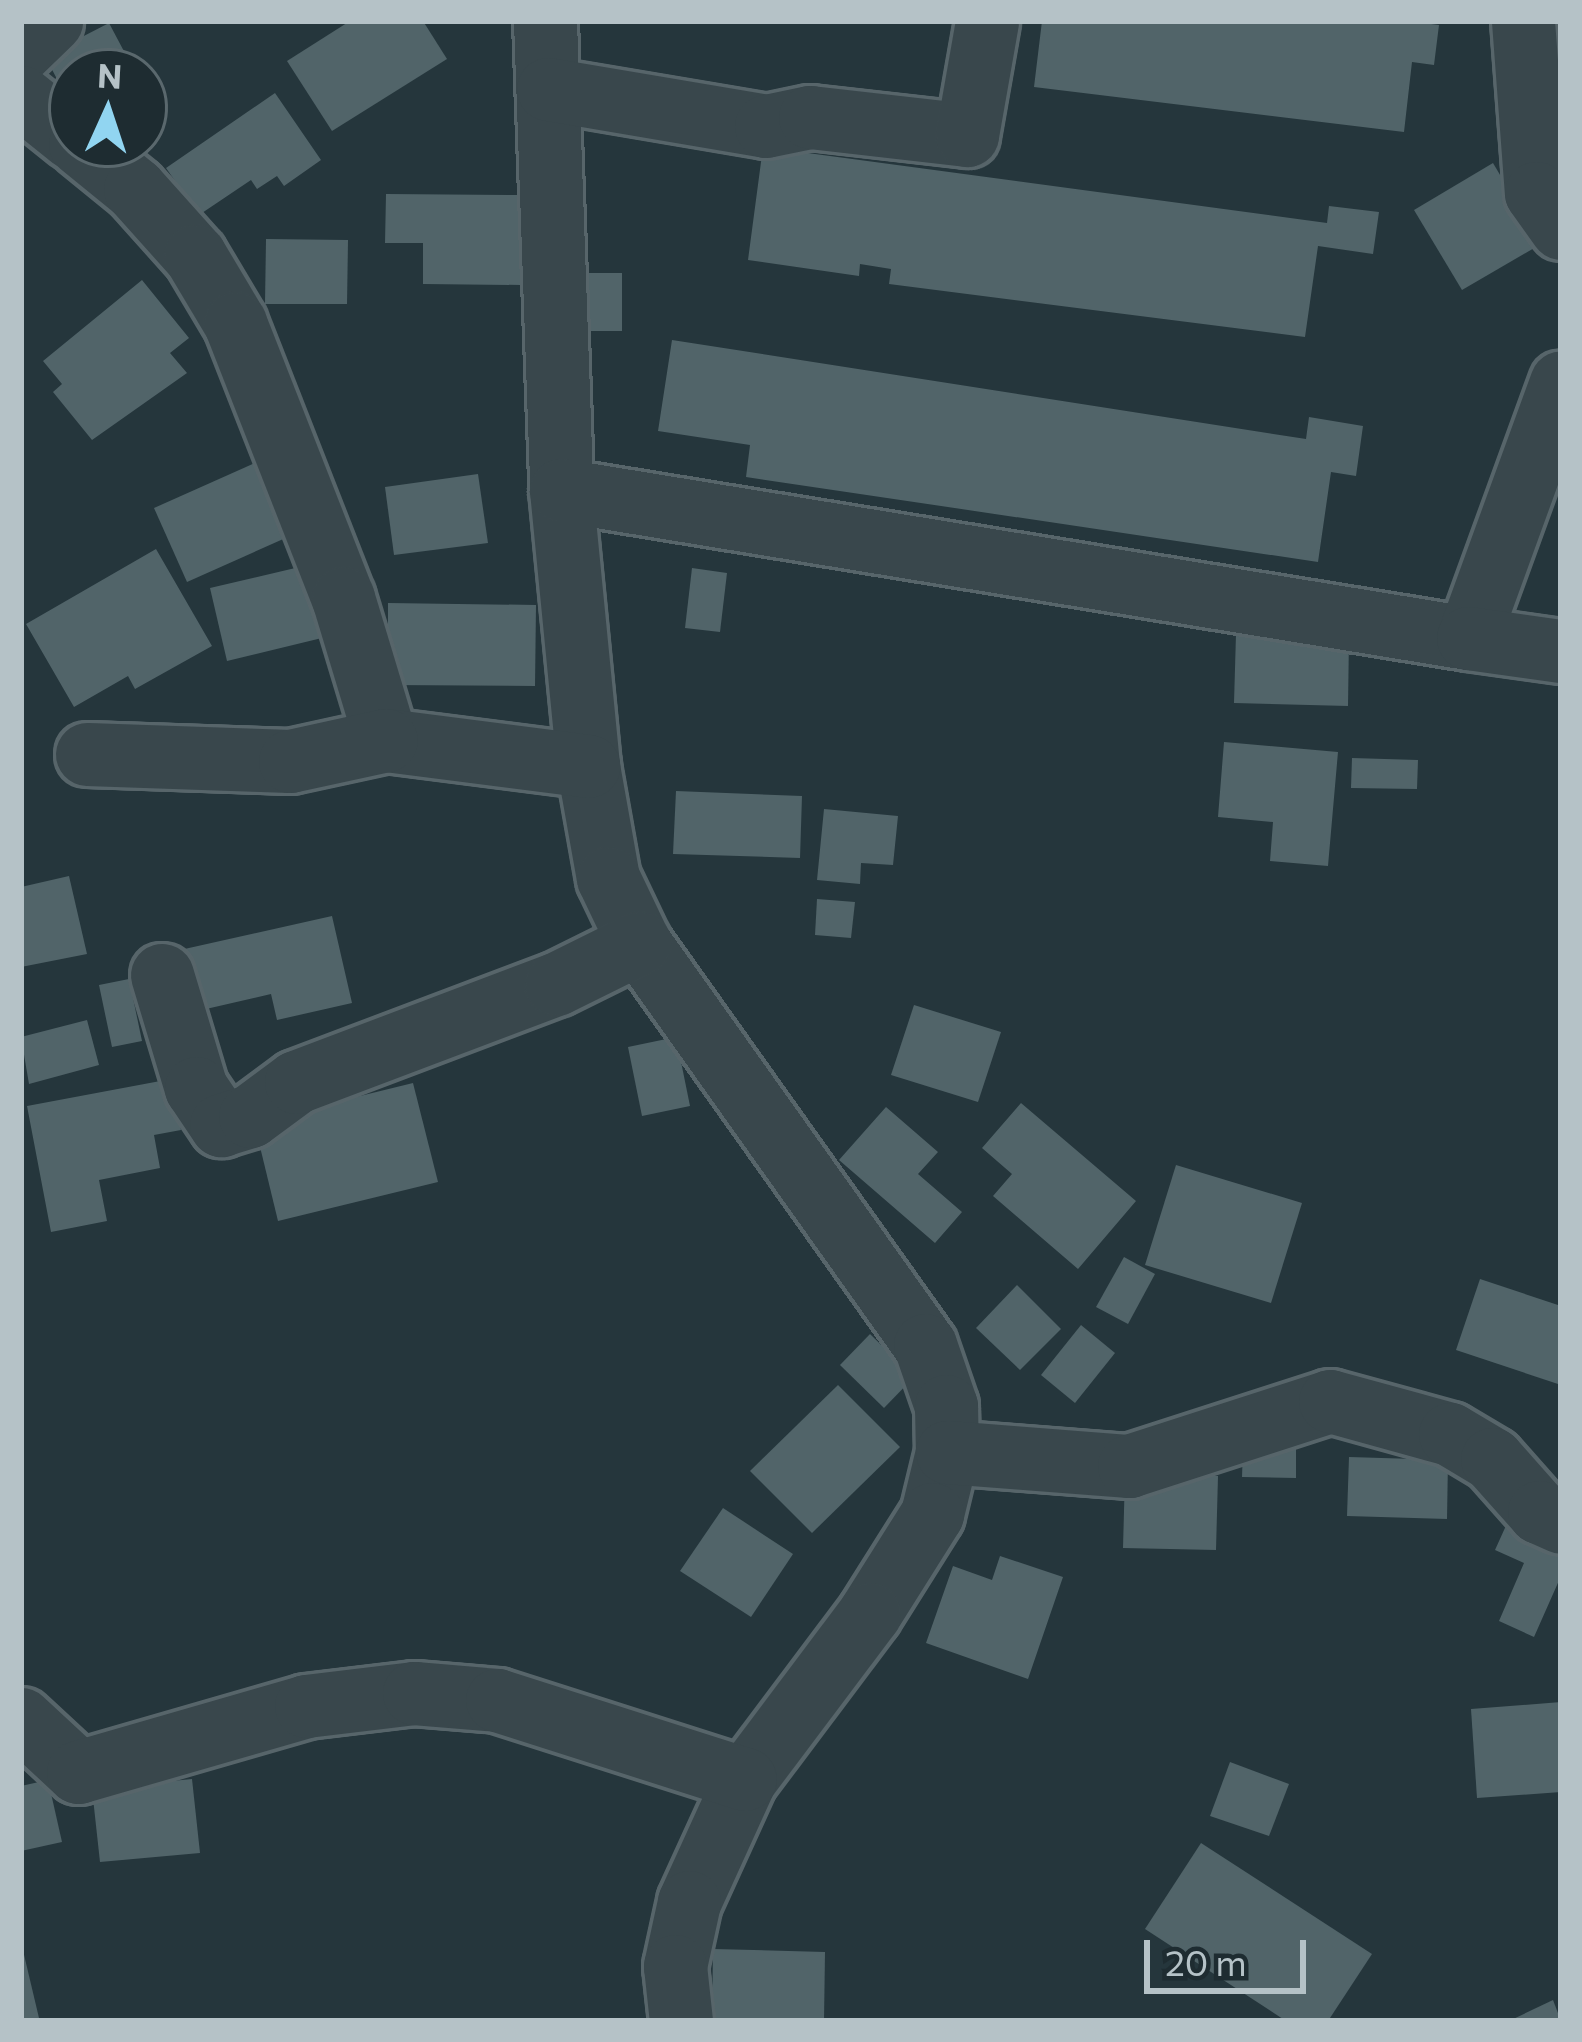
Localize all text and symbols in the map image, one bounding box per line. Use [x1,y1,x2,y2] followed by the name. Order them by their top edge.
[48,48,168,168] north arrow
[96,53,123,96] text: N
[1150,1916,1312,1990] scale bar
[1165,1939,1247,1983] text: 20 m

